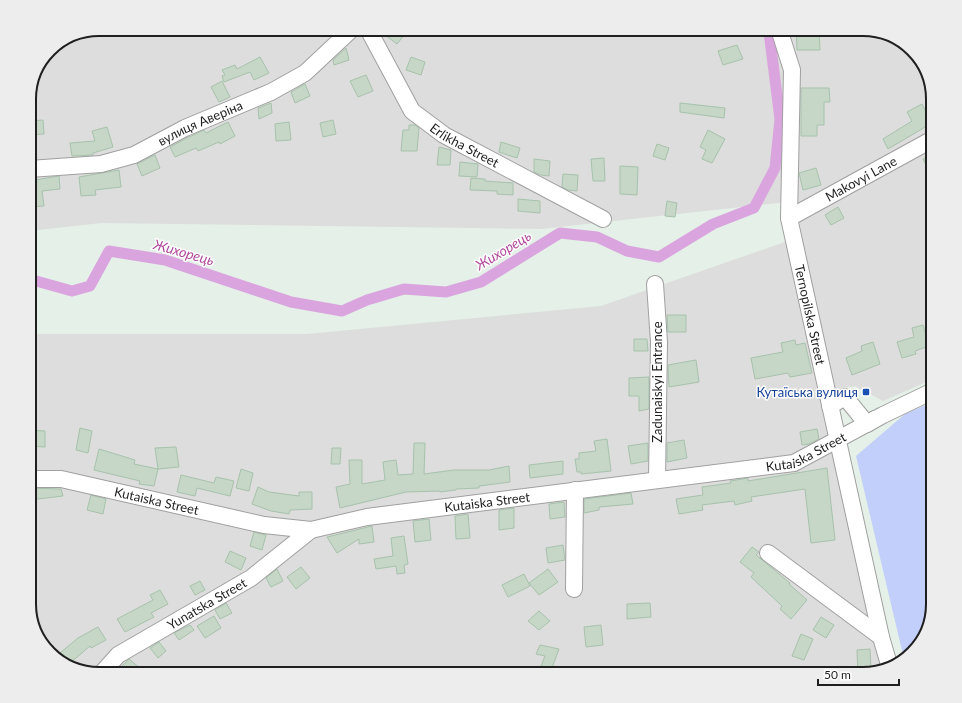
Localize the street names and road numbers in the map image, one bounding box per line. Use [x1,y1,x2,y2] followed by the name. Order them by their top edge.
[155,97,245,149] street label: вулиця Аверіна
[427,119,502,171] street label: Erlikha Street
[822,152,899,205] street label: Makovyi Lane
[791,263,829,367] street label: Ternopilska Street
[649,321,665,443] street label: Zadunaiskyi Entrance
[765,428,849,474] street label: Kutaiska Street
[113,483,201,518] street label: Kutaiska Street
[443,488,531,515] street label: Kutaiska Street
[164,574,249,633] street label: Yunatska Street

